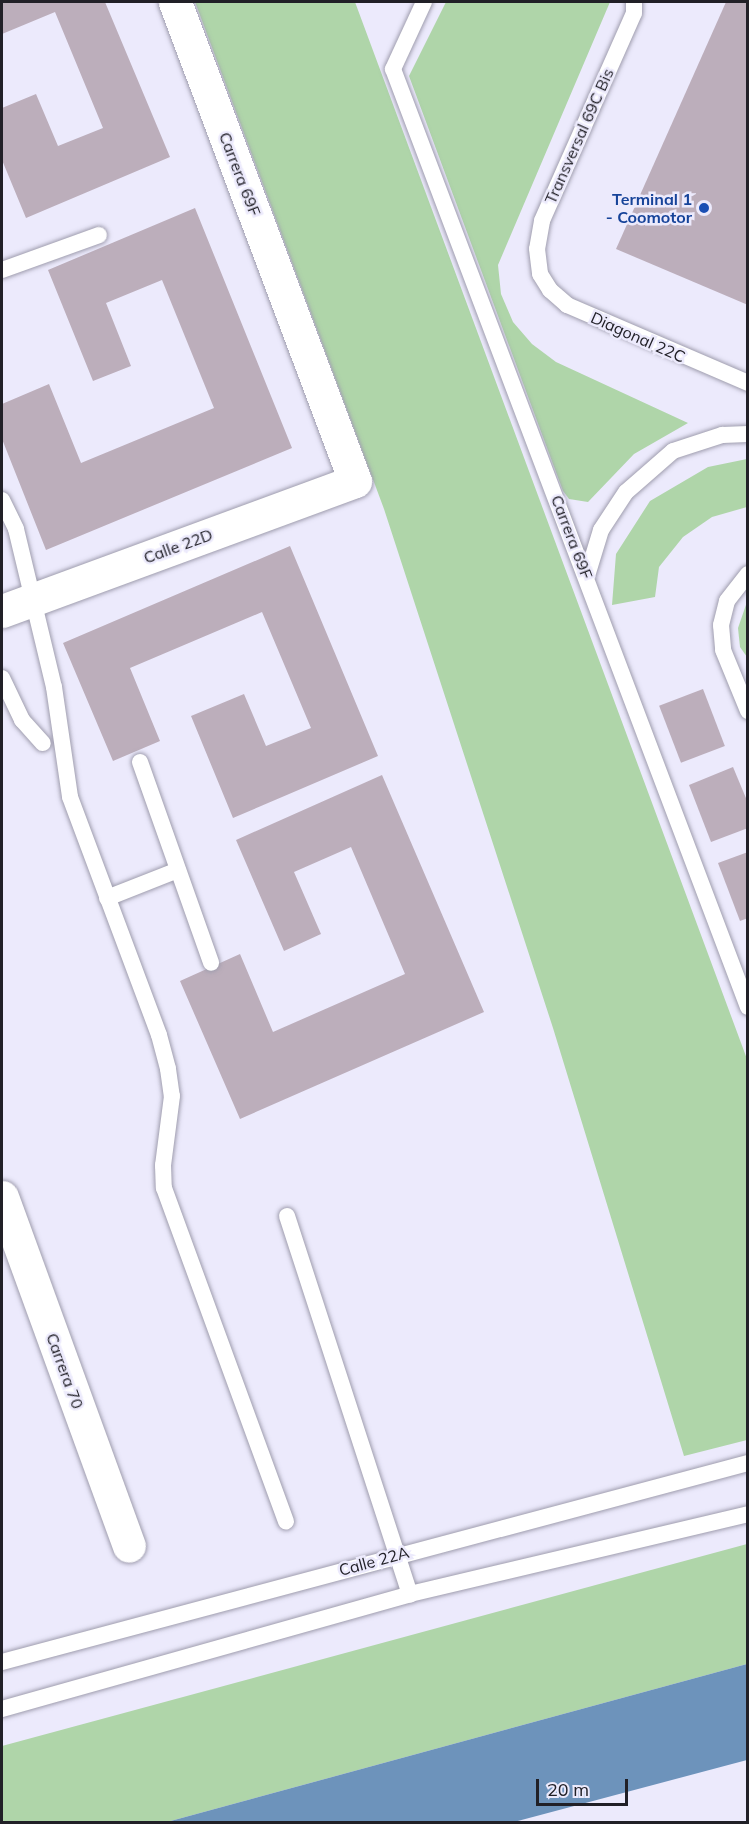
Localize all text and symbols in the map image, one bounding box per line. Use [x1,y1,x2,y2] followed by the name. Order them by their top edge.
[540,65,618,207] street label: Transversal 69C Bis
[215,129,265,219] street label: Carrera 69F
[606,189,692,227] place label: Terminal 1 - Coomotor
[697,201,711,215] marker: Terminal 1 - Coomotor
[588,308,688,366] street label: Diagonal 22C
[547,492,597,582] street label: Carrera 69F
[141,525,215,567] street label: Calle 22D
[42,1331,88,1411] street label: Carrera 70
[337,1542,411,1580] street label: Calle 22A
[539,1767,630,1805] scale bar
[547,1778,589,1801] text: 20 m

